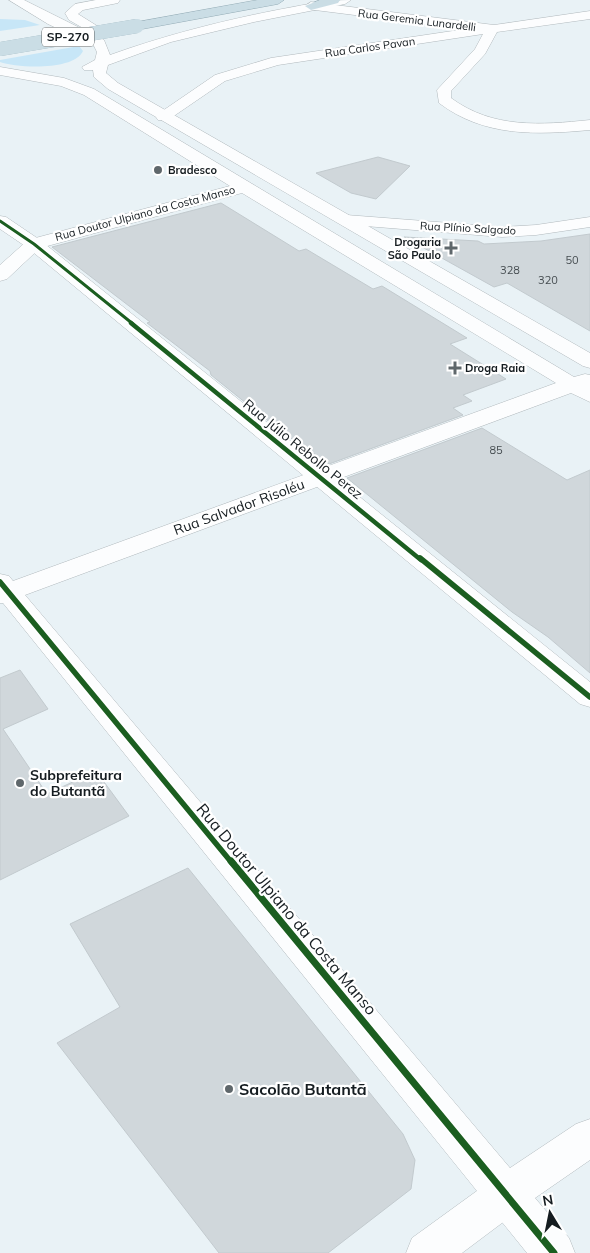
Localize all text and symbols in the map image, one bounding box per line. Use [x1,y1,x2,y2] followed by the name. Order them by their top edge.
[357,6,477,34] street label: Rua Geremia Lunardelli
[42,28,94,46] road number: SP-270
[324,34,416,60] street label: Rua Carlos Pavan
[168,163,217,177] place label: Bradesco
[152,164,164,176] marker: Bradesco
[53,182,237,244] street label: Rua Doutor Ulpiano da Costa Manso
[420,218,516,238] street label: Rua Plínio Salgado
[388,235,441,262] place label: Drogaria São Paulo
[445,242,457,254] marker: Drogaria São Paulo
[565,253,579,267] house number: 50
[500,263,520,277] house number: 328
[538,273,558,287] house number: 320
[465,361,525,375] place label: Droga Raia
[449,362,461,374] marker: Droga Raia
[239,395,367,503] street label: Rua Júlio Rebollo Perez
[489,443,503,457] house number: 85
[171,475,307,539] street label: Rua Salvador Risoléu
[30,766,122,800] place label: Subprefeitura do Butantã
[14,777,26,789] marker: Subprefeitura do Butantã
[193,799,381,1019] street label: Rua Doutor Ulpiano da Costa Manso
[239,1079,367,1099] place label: Sacolão Butantã
[223,1083,235,1095] marker: Sacolão Butantã
[525,1188,575,1238] north arrow
[541,1190,555,1210] text: N

